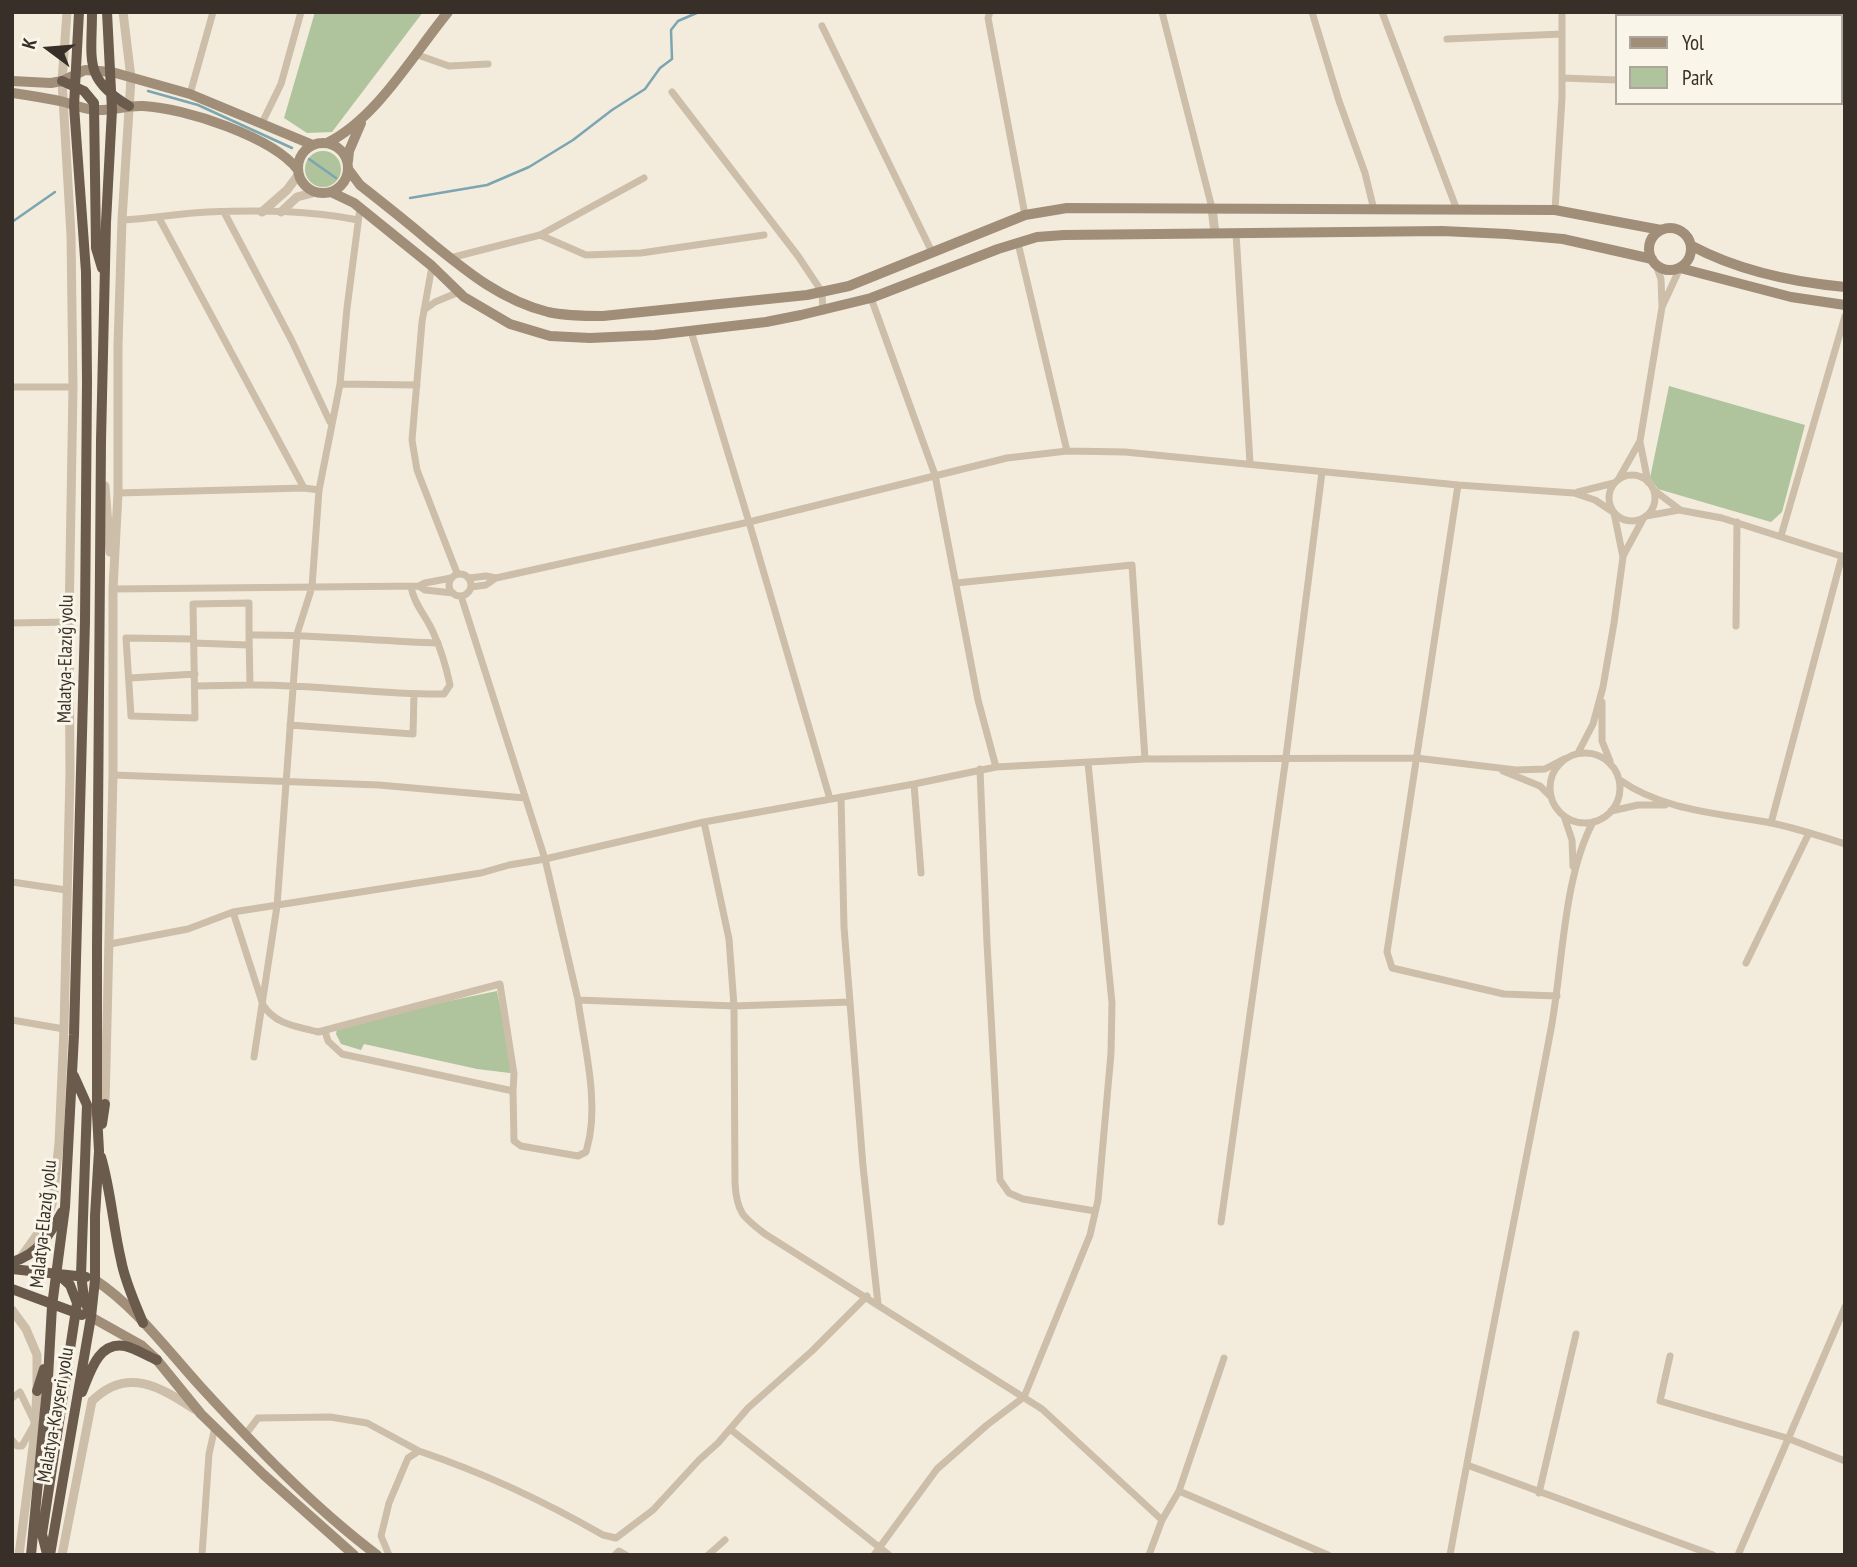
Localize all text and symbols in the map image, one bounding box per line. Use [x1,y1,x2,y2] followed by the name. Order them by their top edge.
[14,14,84,84] north arrow
[1616,14,1843,105] legend
[1682,29,1704,56] text: Yol
[16,35,42,51] text: K
[1682,64,1713,91] text: Park
[53,595,79,723] street label: Malatya-Elazığ yolu
[26,1159,62,1289] street label: Malatya-Elazığ yolu
[33,1346,79,1484] street label: Malatya-Kayseri yolu

